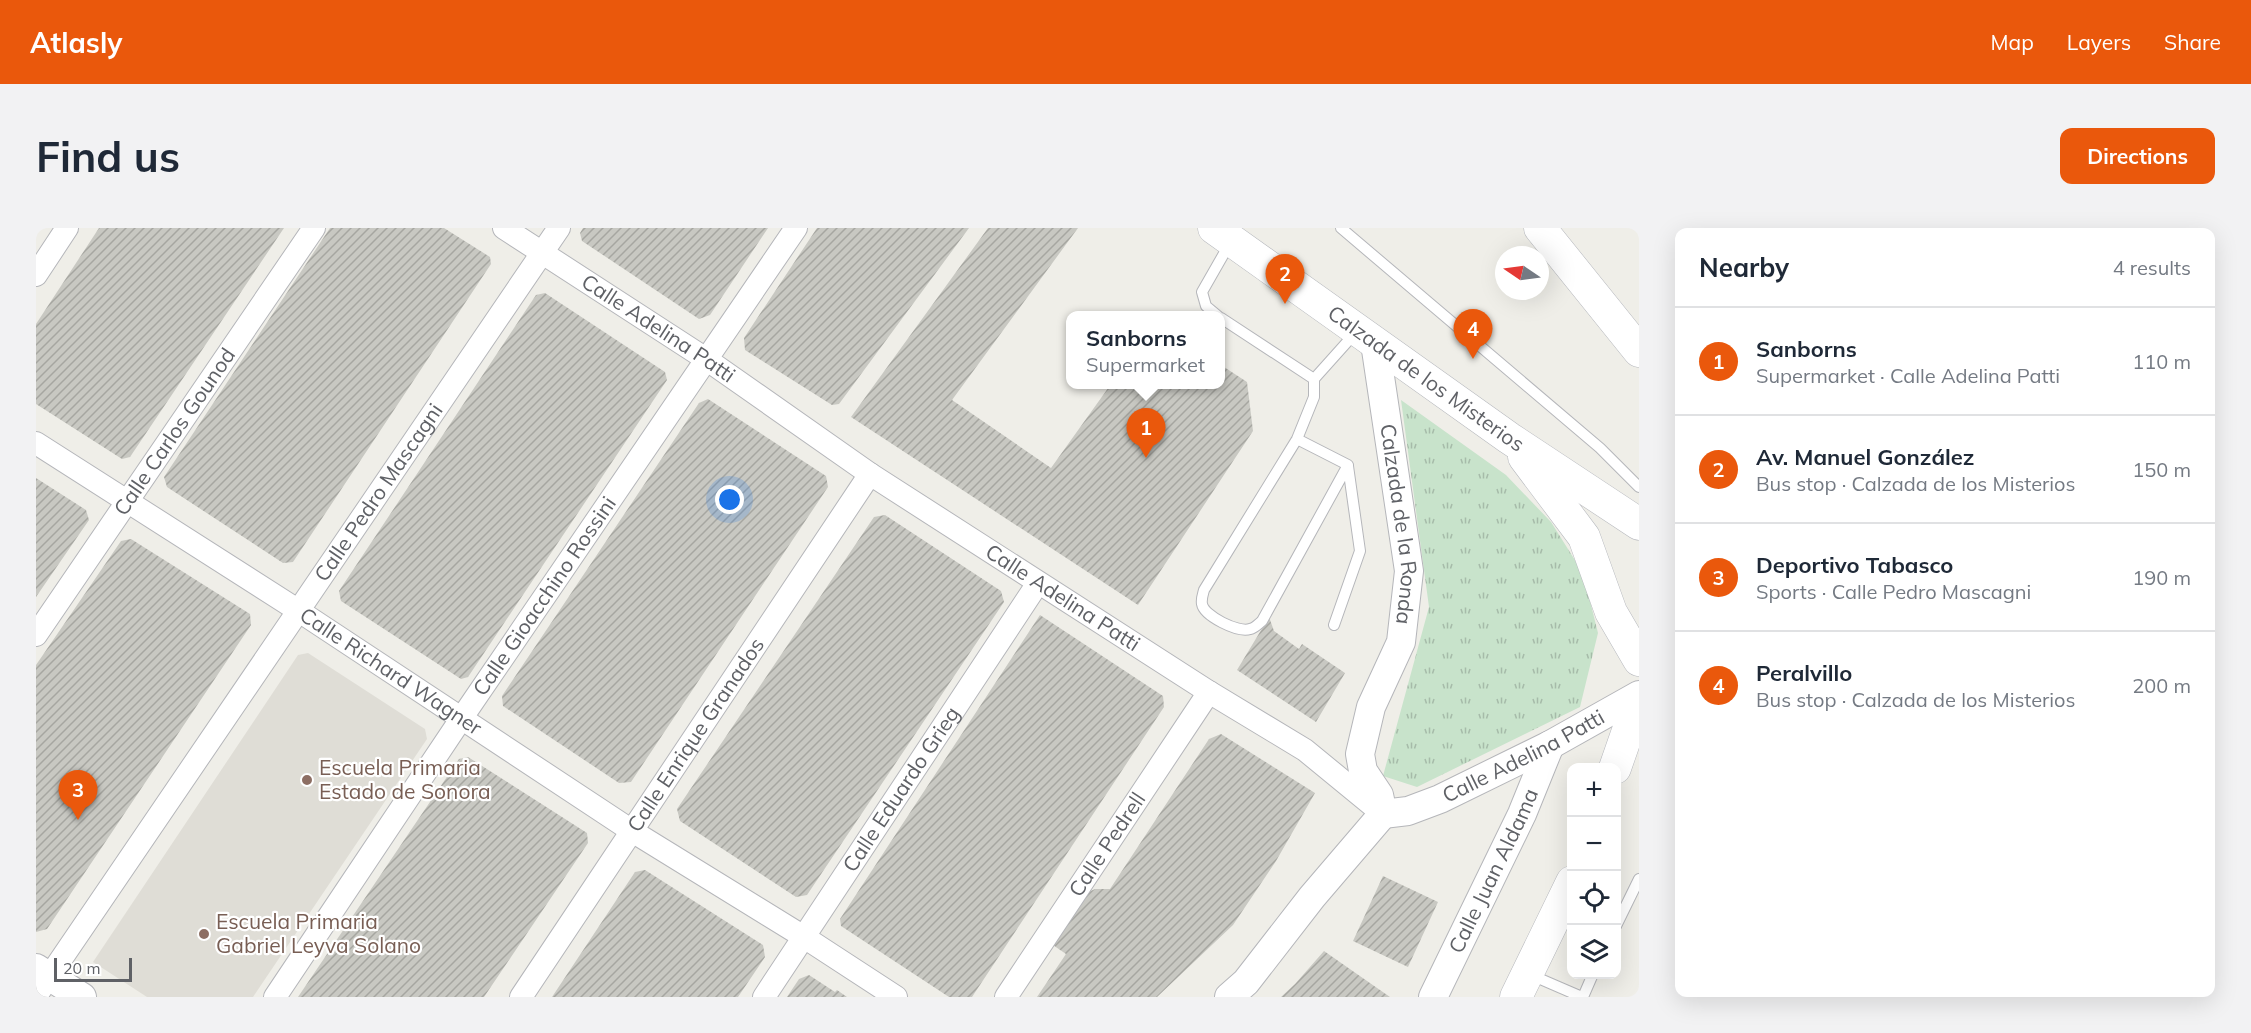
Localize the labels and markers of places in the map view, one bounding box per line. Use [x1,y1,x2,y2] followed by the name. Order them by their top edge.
[1266,254,1304,304] pin: 2
[1454,310,1492,359] pin: 4
[1126,408,1166,458] pin: 1
[319,754,491,804] place label: Escuela Primaria Estado de Sonora
[58,770,98,820] pin: 3
[300,773,314,787] marker: Escuela Primaria Estado de Sonora
[216,908,421,958] place label: Escuela Primaria Gabriel Leyva Solano
[197,927,211,941] marker: Escuela Primaria Gabriel Leyva Solano

